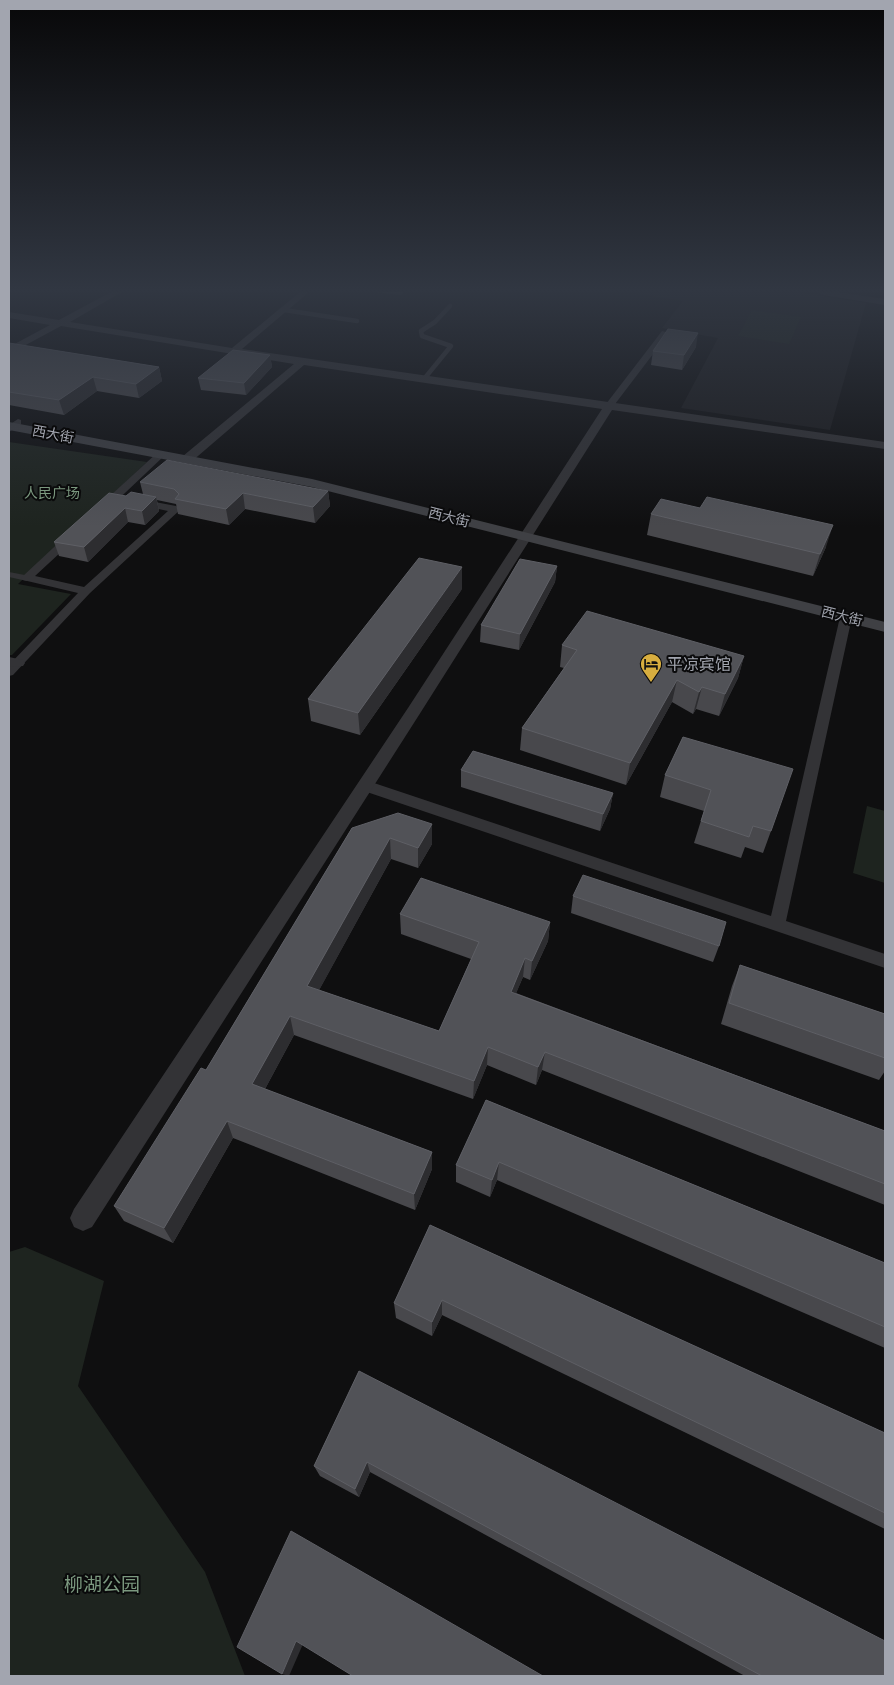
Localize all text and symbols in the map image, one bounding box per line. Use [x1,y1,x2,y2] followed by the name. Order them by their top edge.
[31,420,76,447] street label: 西大街
[24,483,80,502] park label: 人民广场
[426,502,472,531] street label: 西大街
[819,601,865,630] street label: 西大街
[639,652,663,683] hotel icon: 平凉宾馆
[667,653,731,675] place label: 平凉宾馆
[64,1571,140,1597] park label: 柳湖公园

